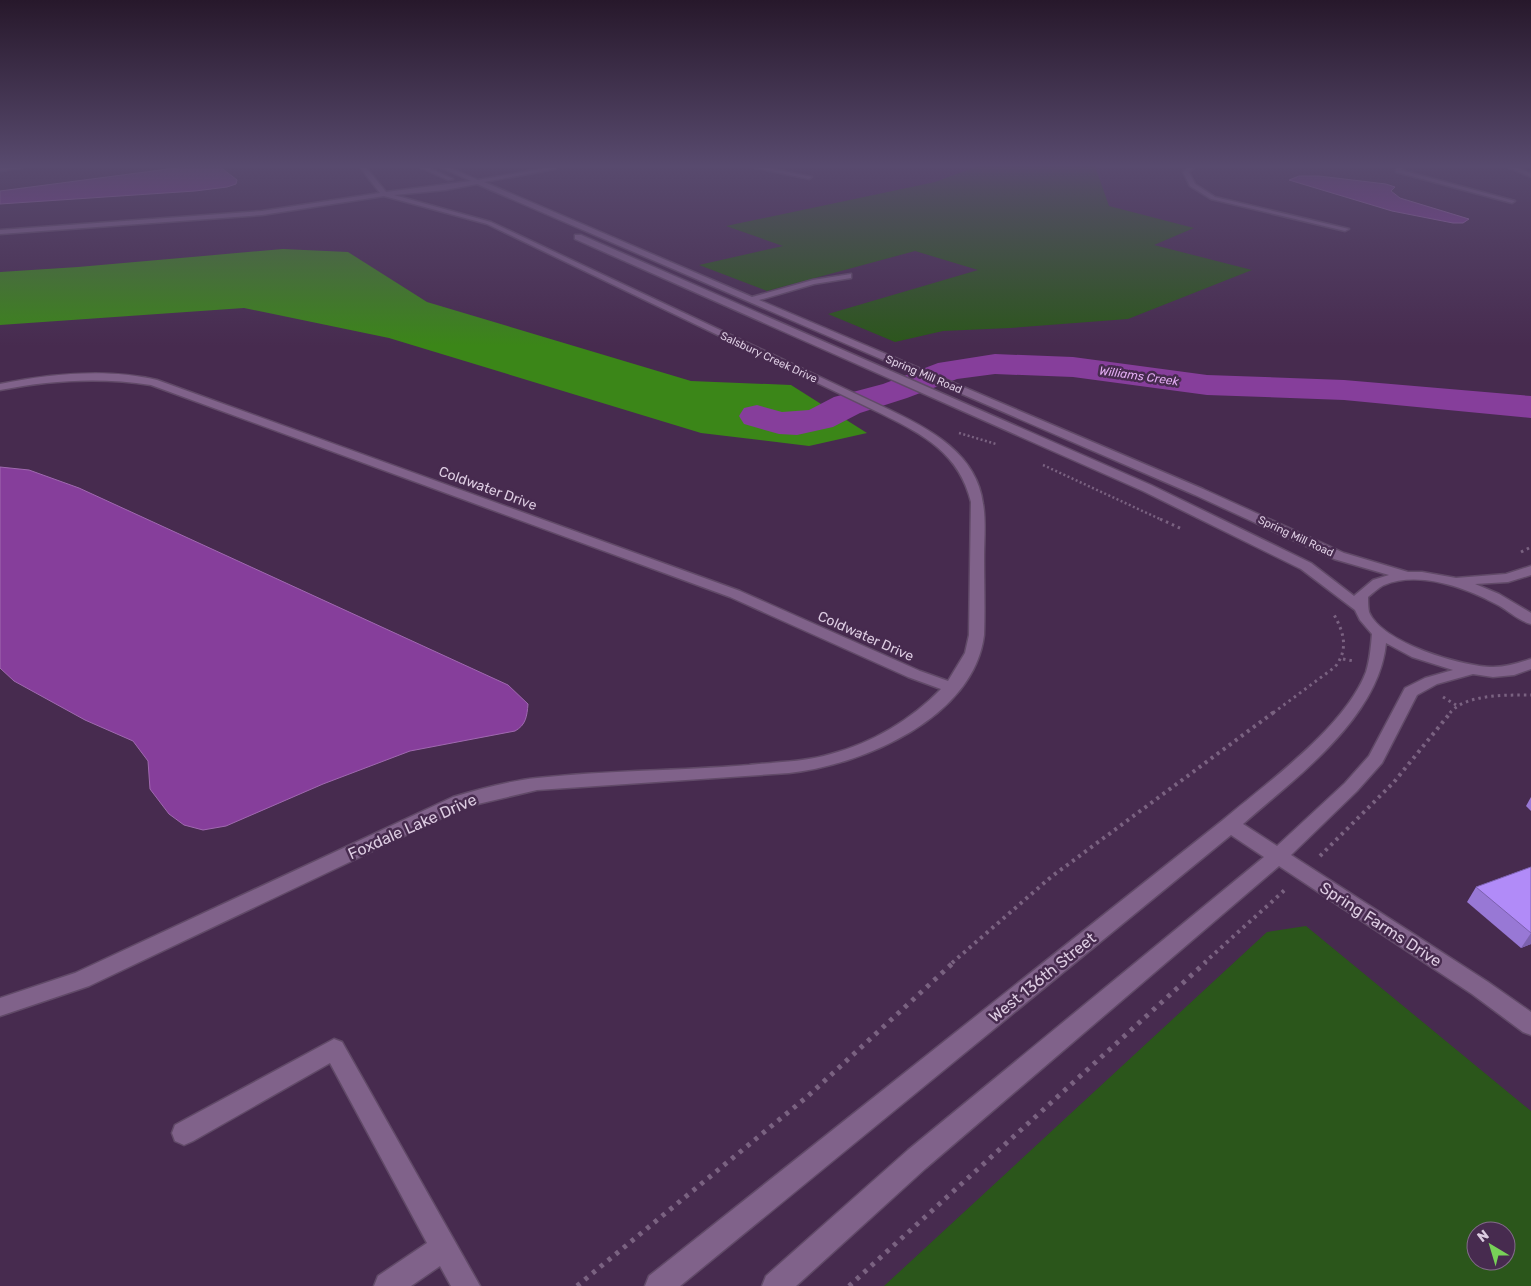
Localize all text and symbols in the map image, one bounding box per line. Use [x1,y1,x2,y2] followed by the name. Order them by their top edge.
[718,329,819,386] street label: Salsbury Creek Drive
[884,353,964,396] street label: Spring Mill Road
[1098,363,1180,389] water label: Williams Creek
[436,463,539,514] street label: Coldwater Drive
[1256,513,1336,560] street label: Spring Mill Road
[815,608,917,665] street label: Coldwater Drive
[345,790,479,863] street label: Foxdale Lake Drive
[1316,878,1445,971] street label: Spring Farms Drive
[985,928,1100,1026] street label: West 136th Street
[1466,1221,1516,1271] north arrow
[1474,1226,1493,1246] text: N

